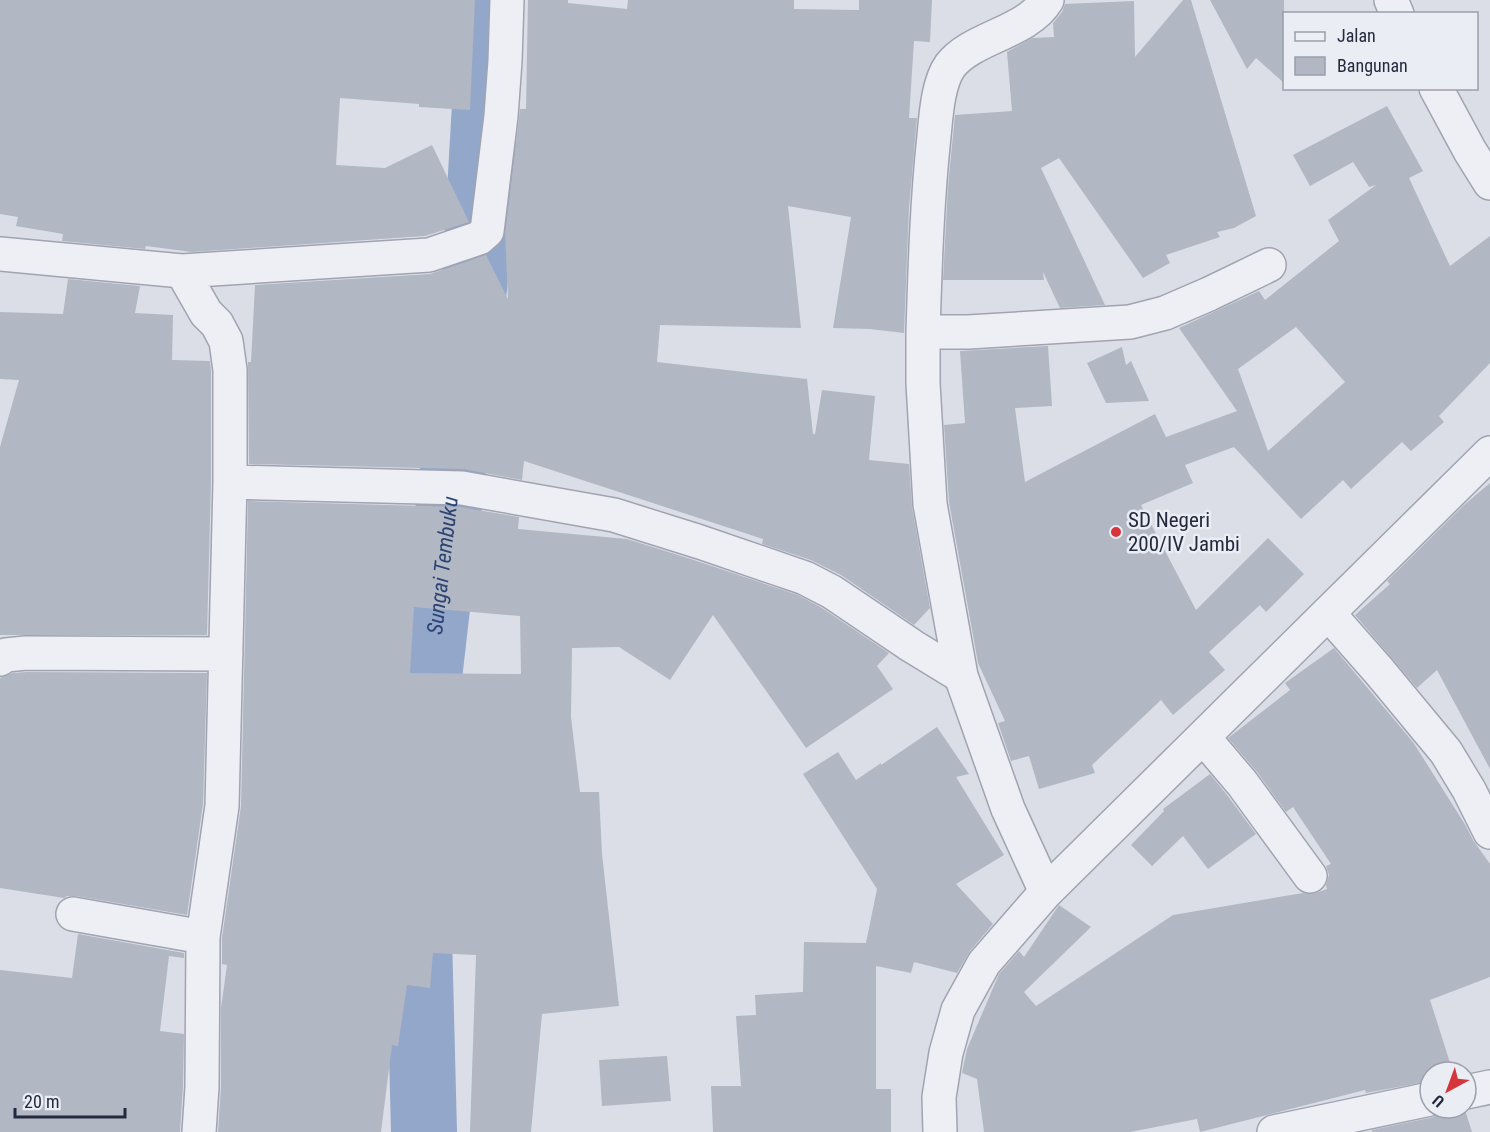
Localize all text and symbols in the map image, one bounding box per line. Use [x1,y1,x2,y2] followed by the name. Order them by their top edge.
[1283,12,1478,90] legend
[1337,25,1376,46] text: Jalan
[1337,55,1408,76] text: Bangunan
[422,495,463,636] water label: Sungai Tembuku
[1128,508,1240,556] place label: SD Negeri 200/IV Jambi
[1109,525,1123,539] marker: SD Negeri 200/IV Jambi
[1418,1060,1478,1120] north arrow
[15,1081,124,1119] scale bar
[24,1091,59,1112] text: 20 m
[1429,1091,1448,1111] text: U

